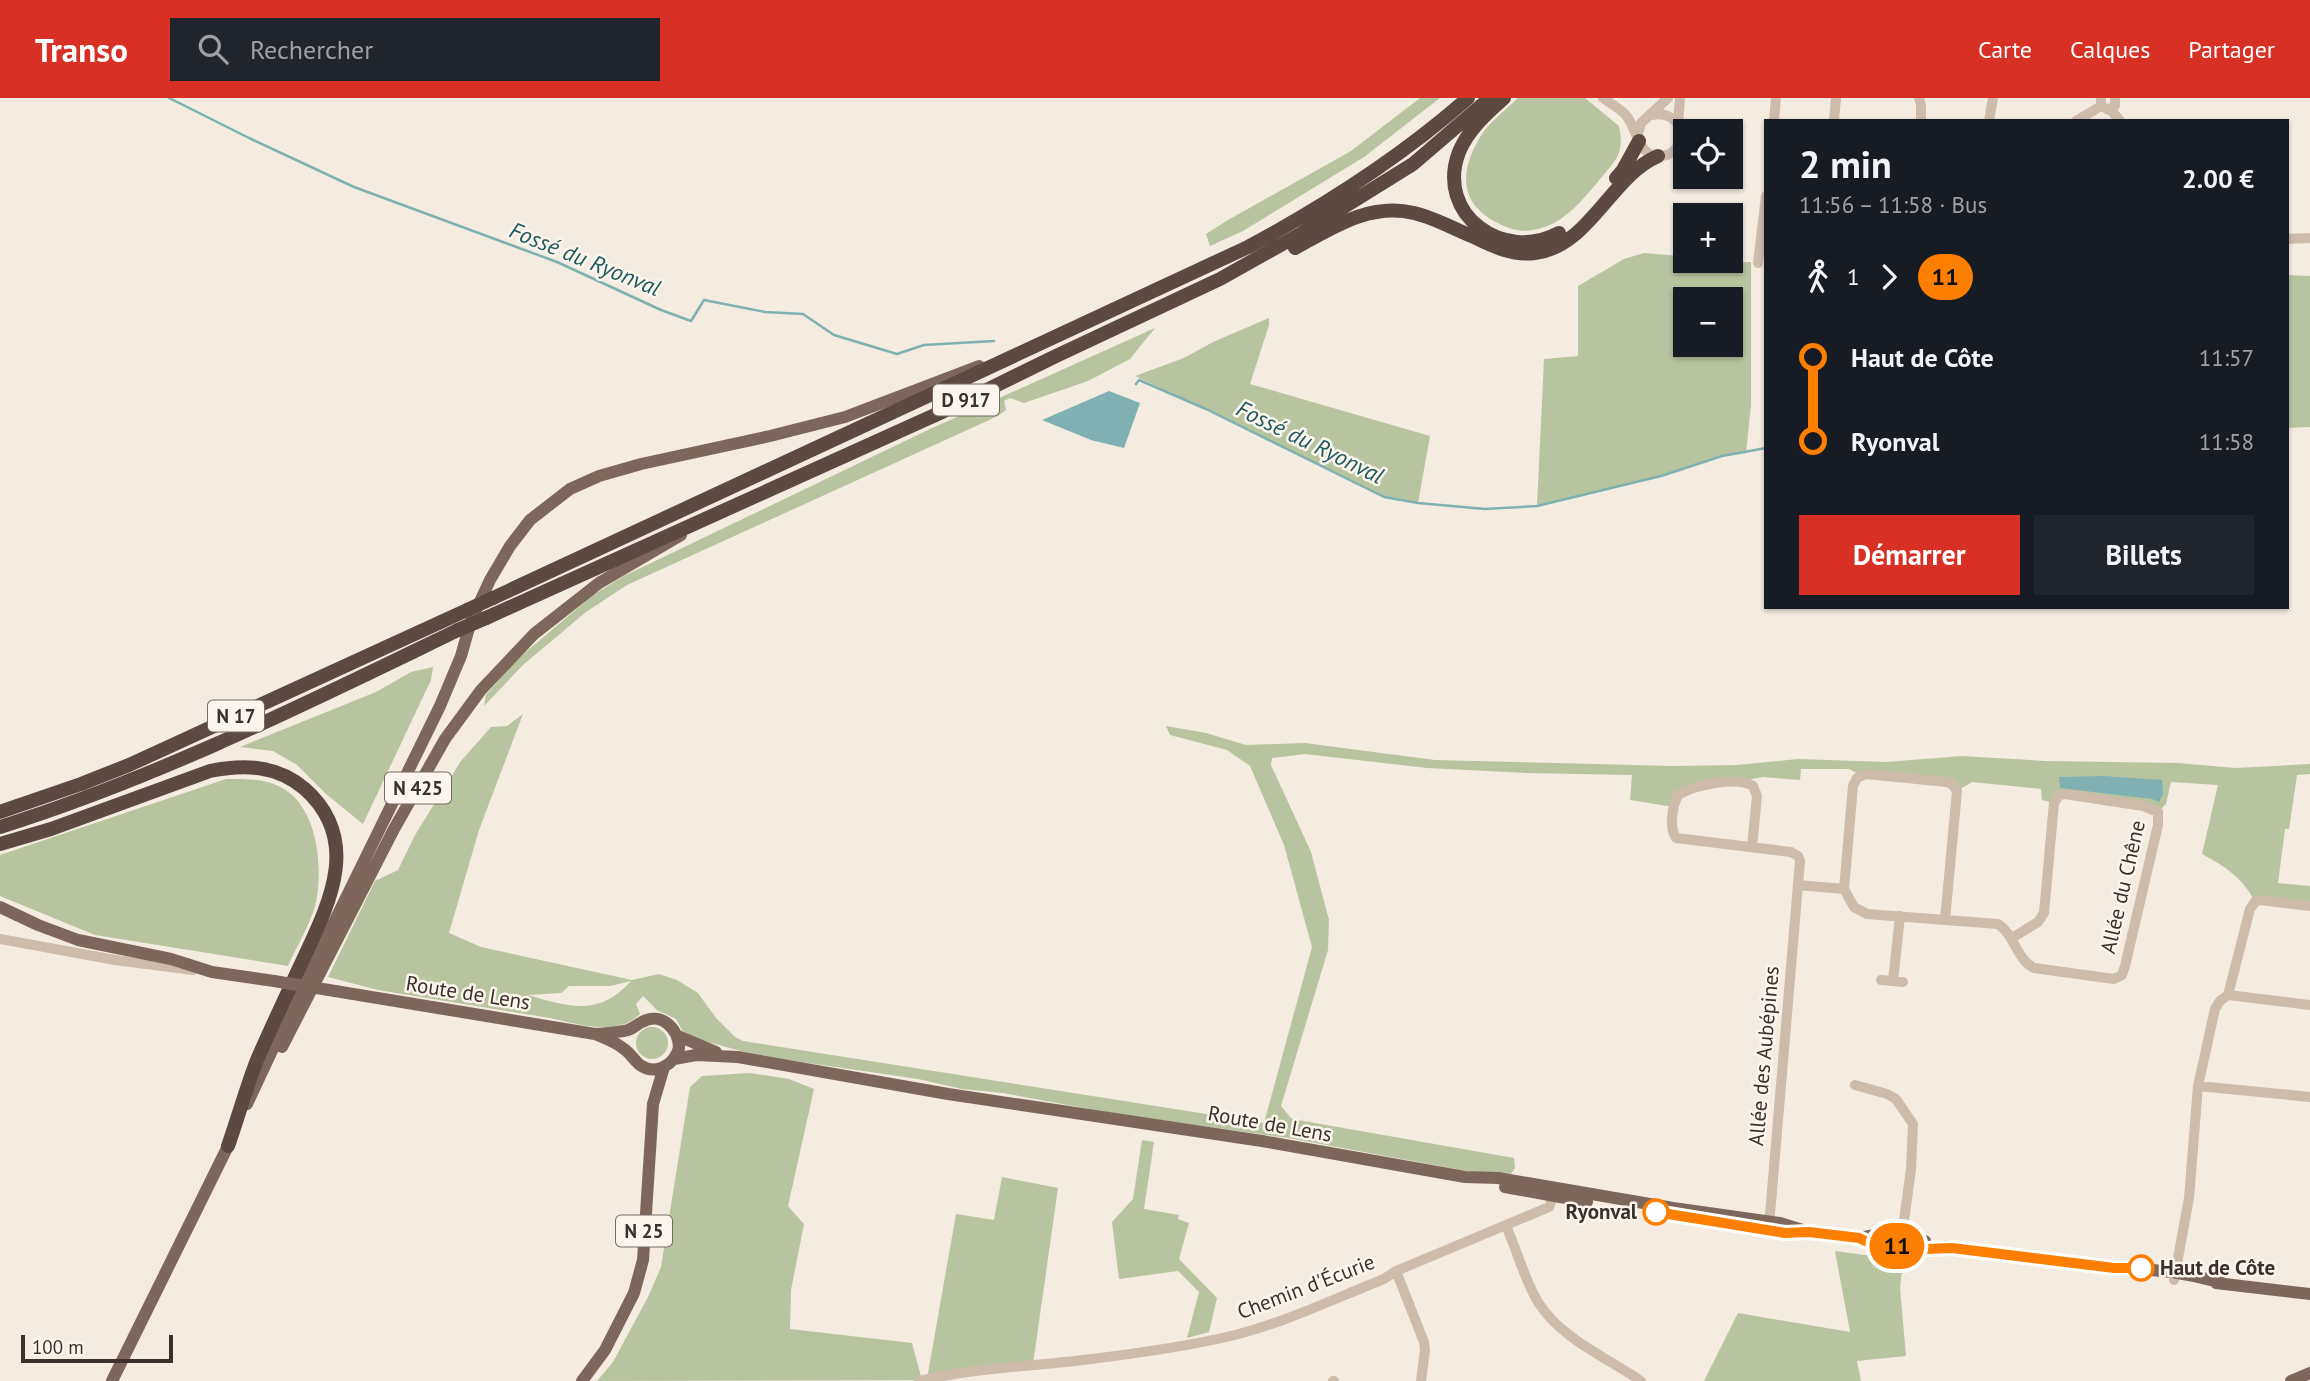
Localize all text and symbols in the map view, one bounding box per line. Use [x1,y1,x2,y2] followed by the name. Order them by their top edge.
[170,18,660,81] search box
[35,28,128,71] text: Transo
[194,30,232,68] icon: search
[250,33,373,66] text: Rechercher
[1978,34,2032,65] text: Carte
[2070,34,2150,65] text: Calques
[2188,34,2275,65] text: Partager
[1673,119,1743,357] map controls
[1673,119,1743,189] button: locate
[1799,139,1892,188] text: 2 min
[2182,162,2254,195] text: 2.00 €
[1799,190,1987,219] text: 11:56 – 11:58 · Bus
[1673,203,1743,273] button: +
[505,215,665,302] water label: Fossé du Ryonval
[1799,258,1837,296] icon: walk
[1870,258,1908,296] icon: forward
[1932,261,1959,292] text: 11
[1847,262,1860,291] text: 1
[1673,287,1743,357] button: −
[1851,341,1994,374] text: Haut de Côte
[2199,343,2254,372] text: 11:57
[933,384,999,416] road number: D 917
[1232,393,1389,490] water label: Fossé du Ryonval
[1851,425,1939,458] text: Ryonval
[2199,427,2254,456] text: 11:58
[1799,515,2020,595] button: Démarrer
[2034,515,2254,595] button: Billets
[208,701,264,732] road number: N 17
[385,772,451,804] road number: N 425
[2094,818,2151,956] street label: Allée du Chêne
[1742,965,1785,1147] street label: Allée des Aubépines
[404,969,532,1016] street label: Route de Lens
[1206,1099,1334,1148] street label: Route de Lens
[1566,1198,1638,1225] place label: Ryonval
[1643,1199,1669,1225] marker: Ryonval
[616,1216,672,1246] road number: N 25
[1866,1223,1928,1269] line badge: 11
[1883,1230,1911,1261] text: 11
[1233,1248,1378,1325] street label: Chemin d'Écurie
[2160,1254,2275,1281] place label: Haut de Côte
[2128,1255,2154,1281] marker: Haut de Côte
[21,1332,173,1364] scale bar
[32,1335,84,1359] text: 100 m

